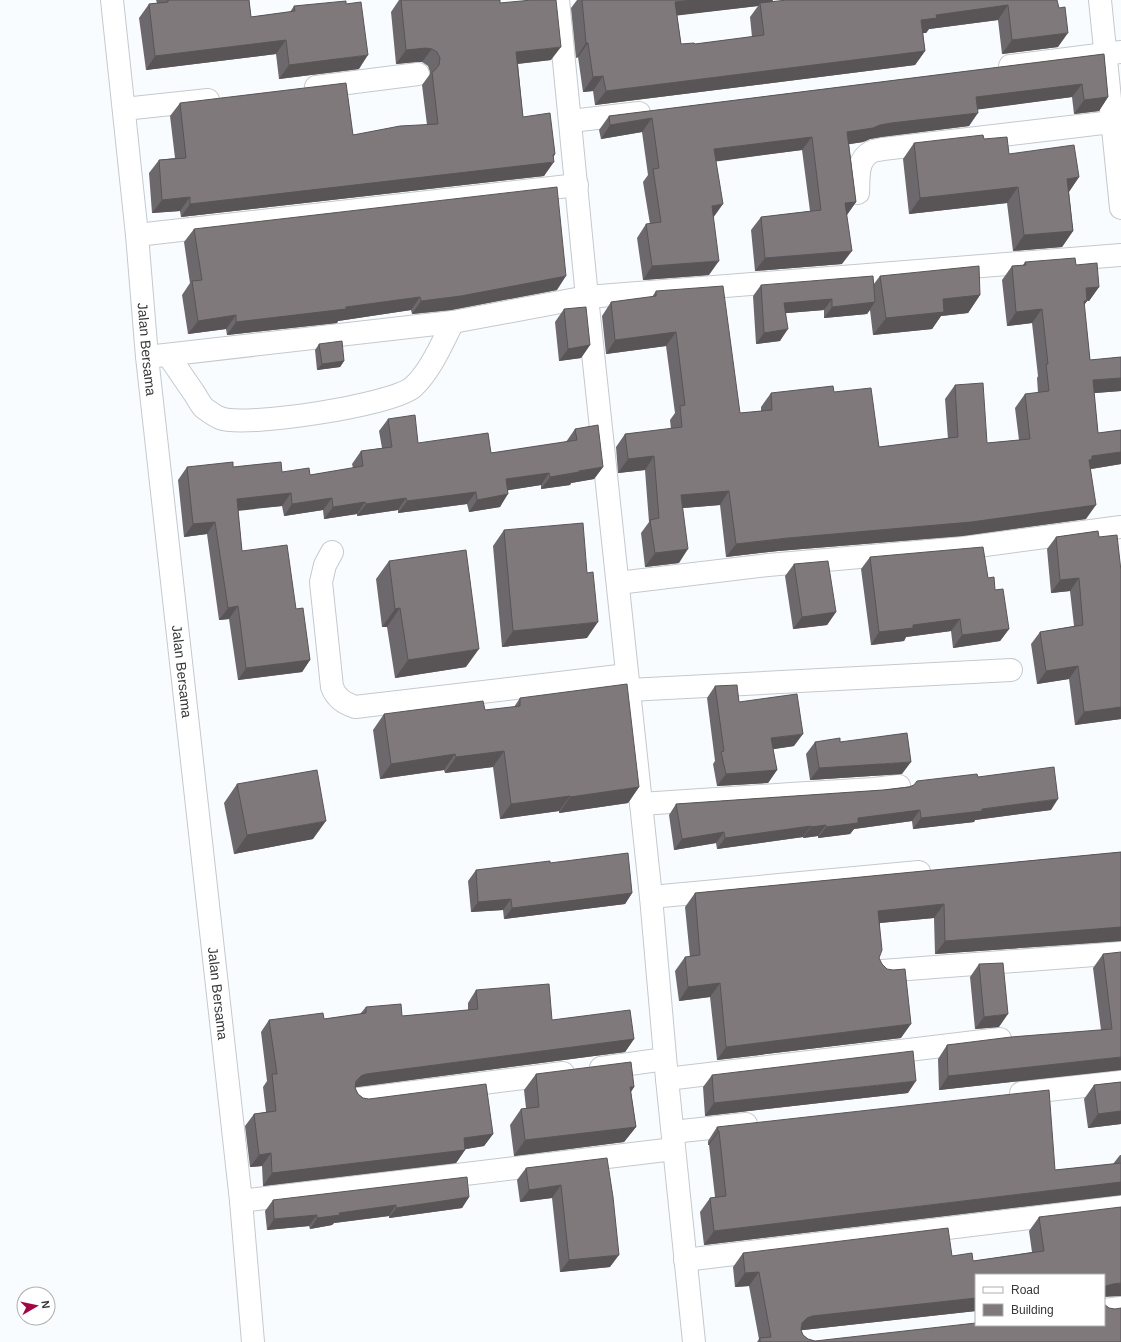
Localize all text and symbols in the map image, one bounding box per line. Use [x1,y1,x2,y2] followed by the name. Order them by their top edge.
[135,302,159,397] street label: Jalan Bersama
[169,624,195,719] street label: Jalan Bersama
[205,946,231,1041] street label: Jalan Bersama
[975,1274,1105,1326] legend
[1011,1283,1040,1297] text: Road
[16,1286,56,1326] north arrow
[39,1300,52,1309] text: N
[1011,1303,1054,1317] text: Building

